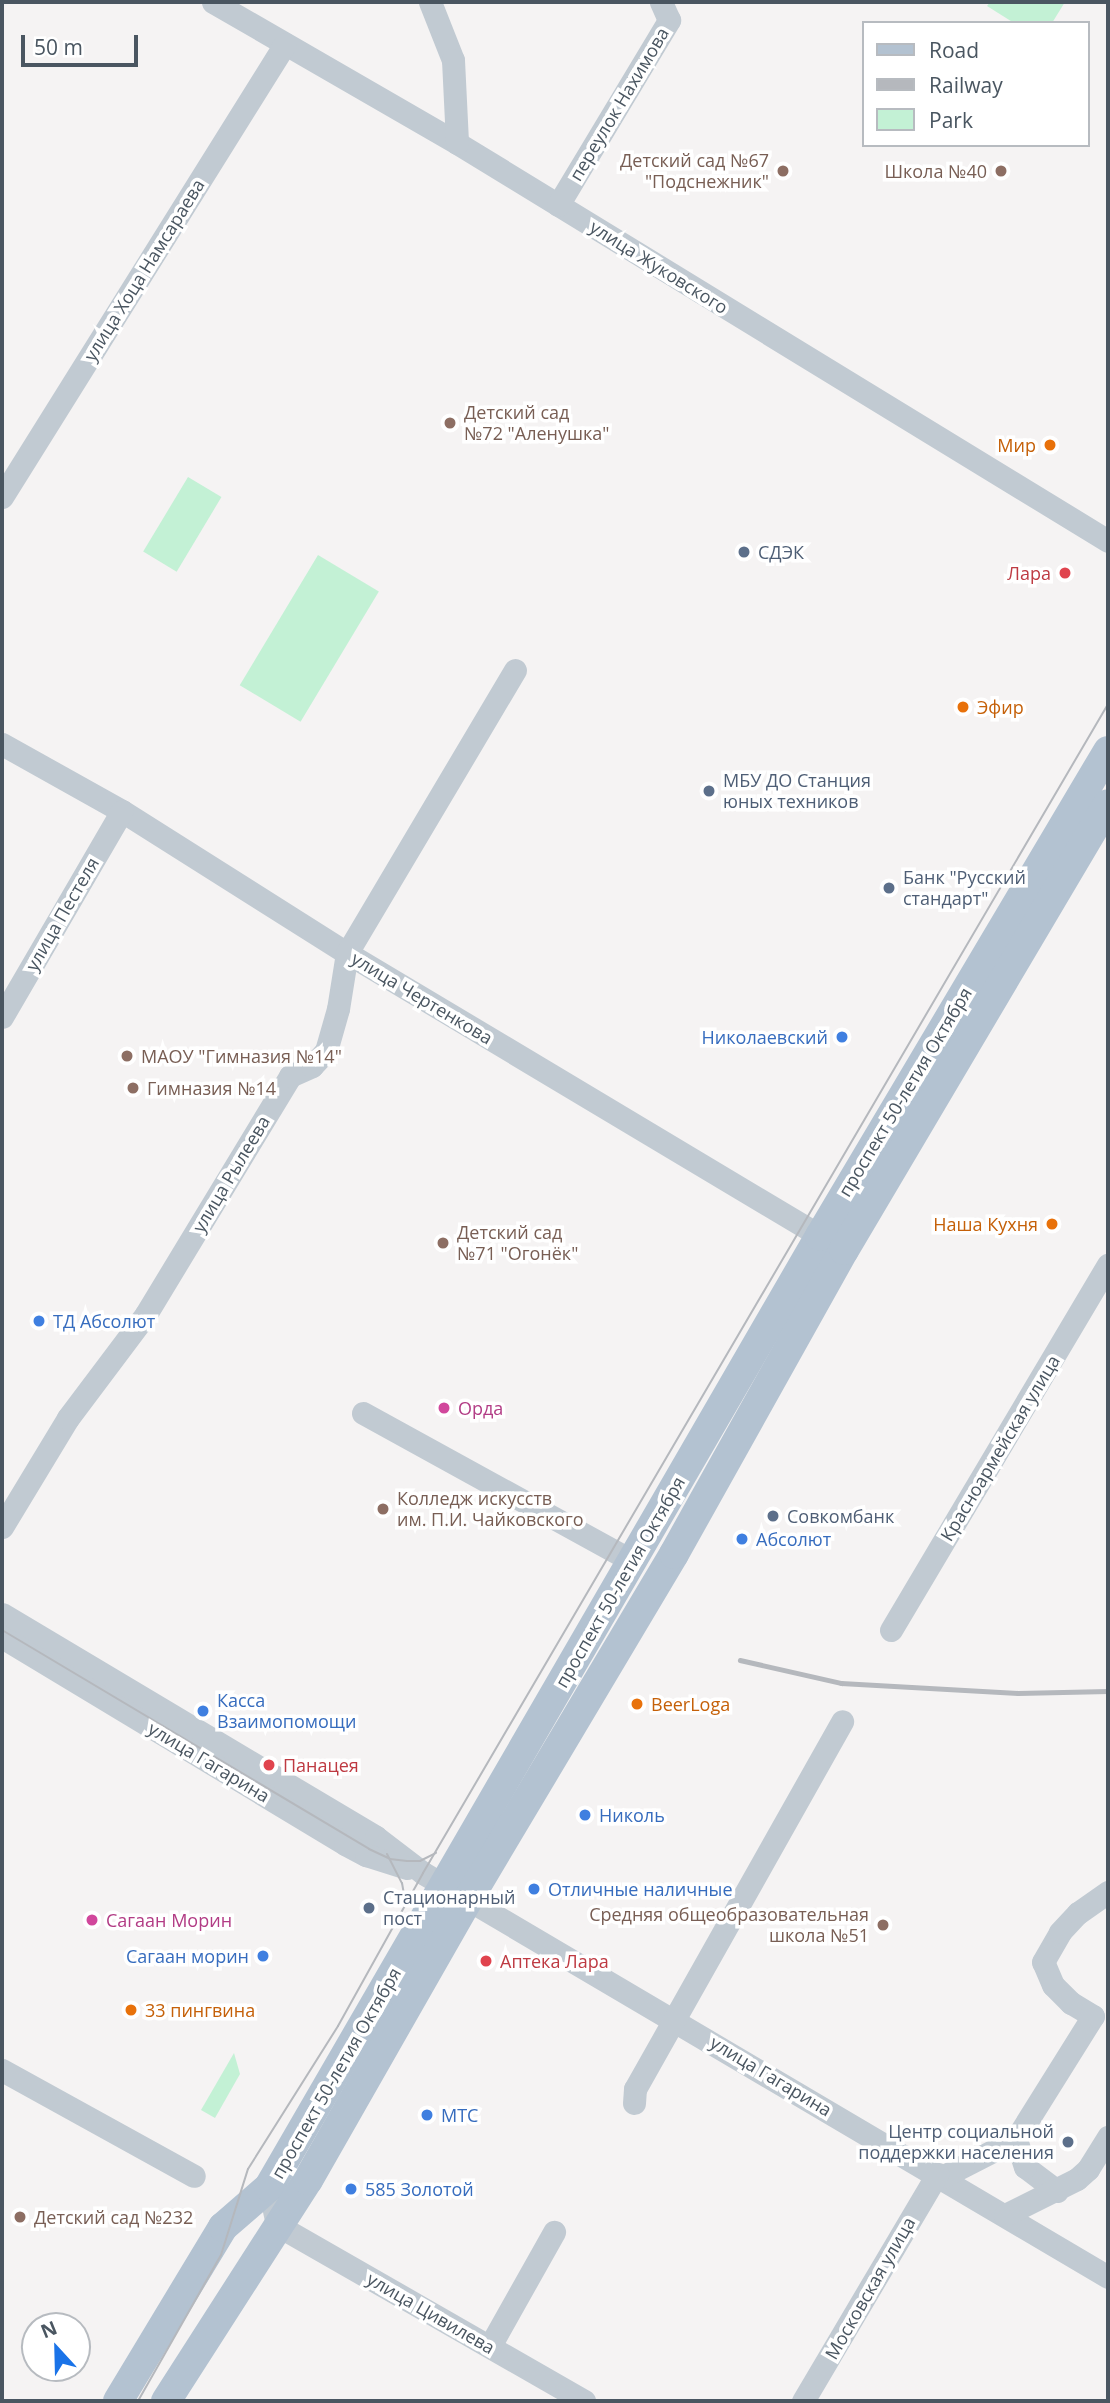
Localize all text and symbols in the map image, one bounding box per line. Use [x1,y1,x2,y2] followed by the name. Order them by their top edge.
[24,21,142,65] scale bar
[862,21,1089,147] legend
[565,23,673,185] street label: переулок Нахимова
[34,33,83,61] text: 50 m
[929,36,979,64] text: Road
[929,71,1003,99] text: Railway
[929,106,973,134] text: Park
[620,150,769,192] place label: Детский сад №67 "Подснежник"
[884,160,987,182] place label: Школа №40
[775,163,791,179] marker: Детский сад №67 "Подснежник"
[993,163,1009,179] marker: Школа №40
[79,175,209,365] street label: улица Хоца Намсараева
[586,216,732,318] street label: улица Жуковского
[464,402,609,444] place label: Детский сад №72 "Аленушка"
[442,415,458,431] marker: Детский сад №72 "Аленушка"
[997,434,1036,456] place label: Мир
[1042,437,1058,453] marker: Мир
[758,541,804,563] place label: СДЭК
[736,544,752,560] marker: СДЭК
[1007,562,1051,584] place label: Лара
[1057,565,1073,581] marker: Лара
[977,696,1024,718] place label: Эфир
[955,699,971,715] marker: Эфир
[723,770,871,812] place label: МБУ ДО Станция юных техников
[701,783,717,799] marker: МБУ ДО Станция юных техников
[21,853,103,975] street label: улица Пестеля
[903,867,1026,910] place label: Банк "Русский стандарт"
[881,880,897,896] marker: Банк "Русский стандарт"
[348,947,496,1049] street label: улица Чертенкова
[834,984,976,1200] street label: проспект 50-летия Октября
[702,1026,828,1048] place label: Николаевский
[834,1029,850,1045] marker: Николаевский
[141,1045,342,1067] place label: МАОУ "Гимназия №14"
[119,1048,135,1064] marker: МАОУ "Гимназия №14"
[147,1077,276,1099] place label: Гимназия №14
[125,1080,141,1096] marker: Гимназия №14
[188,1112,274,1236] street label: улица Рылеева
[933,1213,1038,1235] place label: Наша Кухня
[1044,1216,1060,1232] marker: Наша Кухня
[457,1222,578,1264] place label: Детский сад №71 "Огонёк"
[435,1235,451,1251] marker: Детский сад №71 "Огонёк"
[53,1310,155,1332] place label: ТД Абсолют
[31,1313,47,1329] marker: ТД Абсолют
[936,1351,1064,1545] street label: Красноармейская улица
[458,1397,503,1419] place label: Орда
[436,1400,452,1416] marker: Орда
[551,1473,689,1691] street label: проспект 50-летия Октября
[397,1488,584,1530] place label: Колледж искусств им. П.И. Чайковского
[375,1501,391,1517] marker: Колледж искусств им. П.И. Чайковского
[787,1505,894,1527] place label: Совкомбанк
[765,1508,781,1524] marker: Совкомбанк
[756,1528,831,1550] place label: Абсолют
[734,1531,750,1547] marker: Абсолют
[217,1690,356,1732] place label: Касса Взаимопомощи
[651,1693,730,1715] place label: BeerLoga
[629,1696,645,1712] marker: BeerLoga
[195,1703,211,1719] marker: Касса Взаимопомощи
[144,1717,274,1807] street label: улица Гагарина
[283,1754,359,1776] place label: Панацея
[261,1757,277,1773] marker: Панацея
[599,1804,665,1826] place label: Николь
[577,1807,593,1823] marker: Николь
[548,1878,733,1900] place label: Отличные наличные
[526,1881,542,1897] marker: Отличные наличные
[383,1887,515,1930] place label: Стационарный пост
[361,1900,377,1916] marker: Стационарный пост
[589,1904,869,1946] place label: Средняя общеобразовательная школа №51
[106,1909,232,1931] place label: Сагаан Морин
[84,1912,100,1928] marker: Сагаан Морин
[875,1917,891,1933] marker: Средняя общеобразовательная школа №51
[126,1945,249,1967] place label: Сагаан морин
[255,1948,271,1964] marker: Сагаан морин
[500,1950,609,1972] place label: Аптека Лара
[478,1953,494,1969] marker: Аптека Лара
[267,1964,405,2182] street label: проспект 50-летия Октября
[145,1999,255,2021] place label: 33 пингвина
[123,2002,139,2018] marker: 33 пингвина
[706,2031,836,2121] street label: улица Гагарина
[441,2104,478,2126] place label: МТС
[419,2107,435,2123] marker: МТС
[858,2121,1054,2164] place label: Центр социальной поддержки населения
[1060,2134,1076,2150] marker: Центр социальной поддержки населения
[365,2178,474,2200] place label: 585 Золотой
[343,2181,359,2197] marker: 585 Золотой
[34,2206,193,2228] place label: Детский сад №232
[12,2209,28,2225] marker: Детский сад №232
[820,2213,920,2363] street label: Московская улица
[363,2268,499,2358] street label: улица Цивилева
[21,2312,91,2382] north arrow
[37,2314,61,2344] text: N

